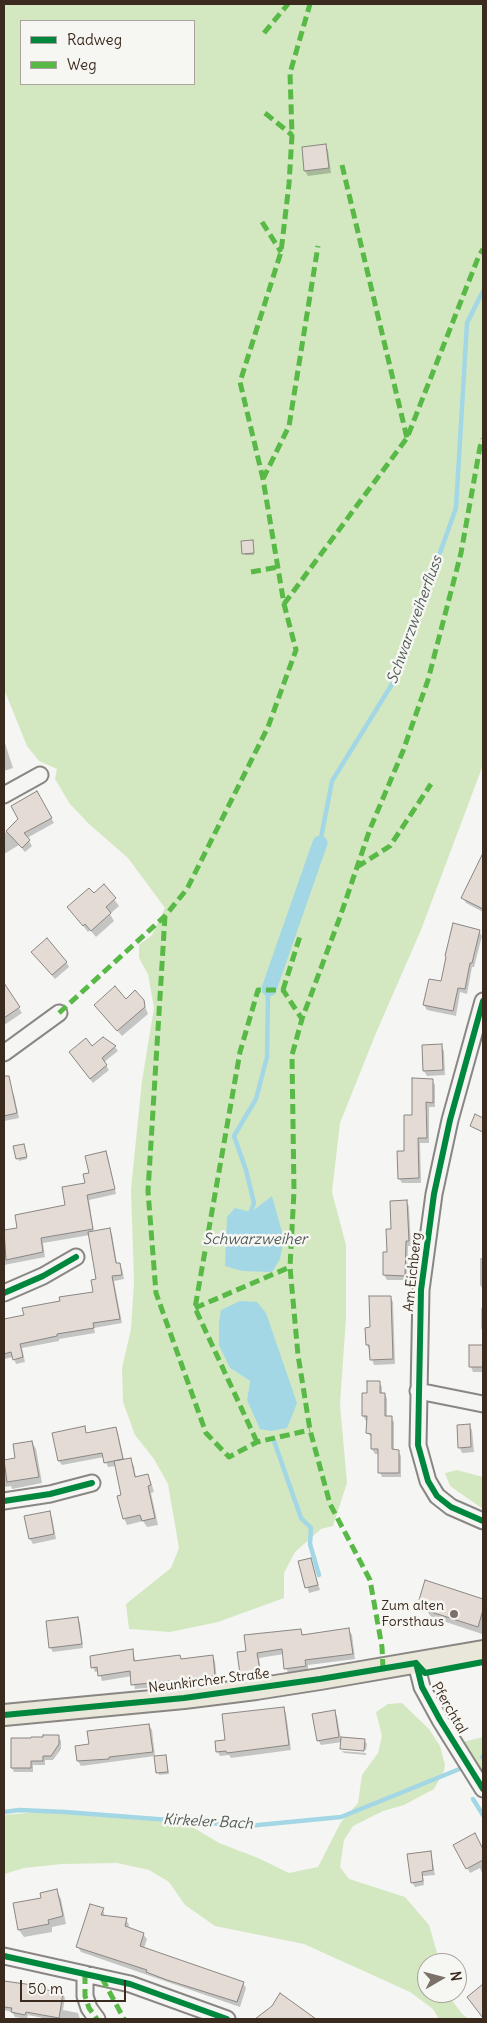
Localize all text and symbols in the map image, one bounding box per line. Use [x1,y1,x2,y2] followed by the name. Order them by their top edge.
[20,20,195,85] legend
[67,30,122,49] text: Radweg
[67,55,97,74] text: Weg
[383,554,447,686] water label: Schwarzweiherfluss
[203,1231,307,1249] water label: Schwarzweiher
[400,1231,426,1313] street label: Am Eichberg
[381,1598,444,1630] place label: Zum alten Forsthaus
[448,1608,460,1620] marker: Zum alten Forsthaus
[147,1665,271,1697] street label: Neunkircher Straße
[428,1679,470,1737] street label: Pferchtal
[163,1811,253,1833] water label: Kirkeler Bach
[417,1953,467,2003] north arrow
[22,1970,129,2002] scale bar
[446,1970,465,1982] text: N
[28,1979,63,1998] text: 50 m

